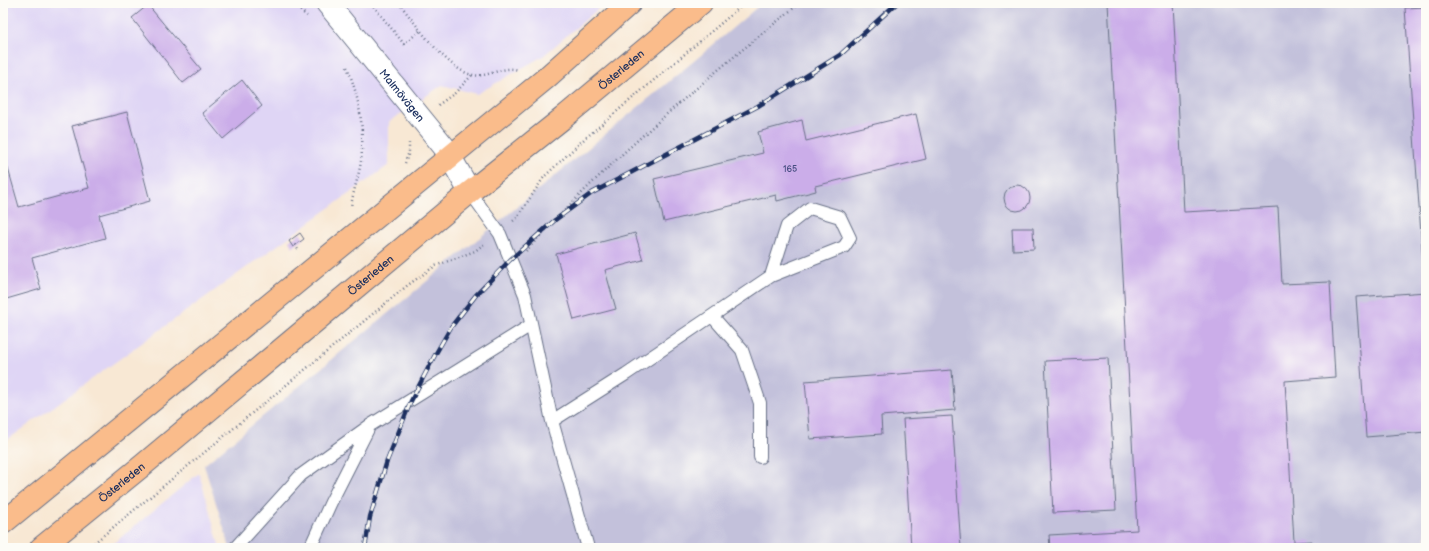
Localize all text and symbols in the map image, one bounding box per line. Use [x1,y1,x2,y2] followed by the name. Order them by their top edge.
[595,47,647,93] street label: Österleden
[376,67,427,125] street label: Malmövägen
[783,164,797,175] house number: 165
[345,252,397,298] street label: Österleden
[96,460,148,505] street label: Österleden

